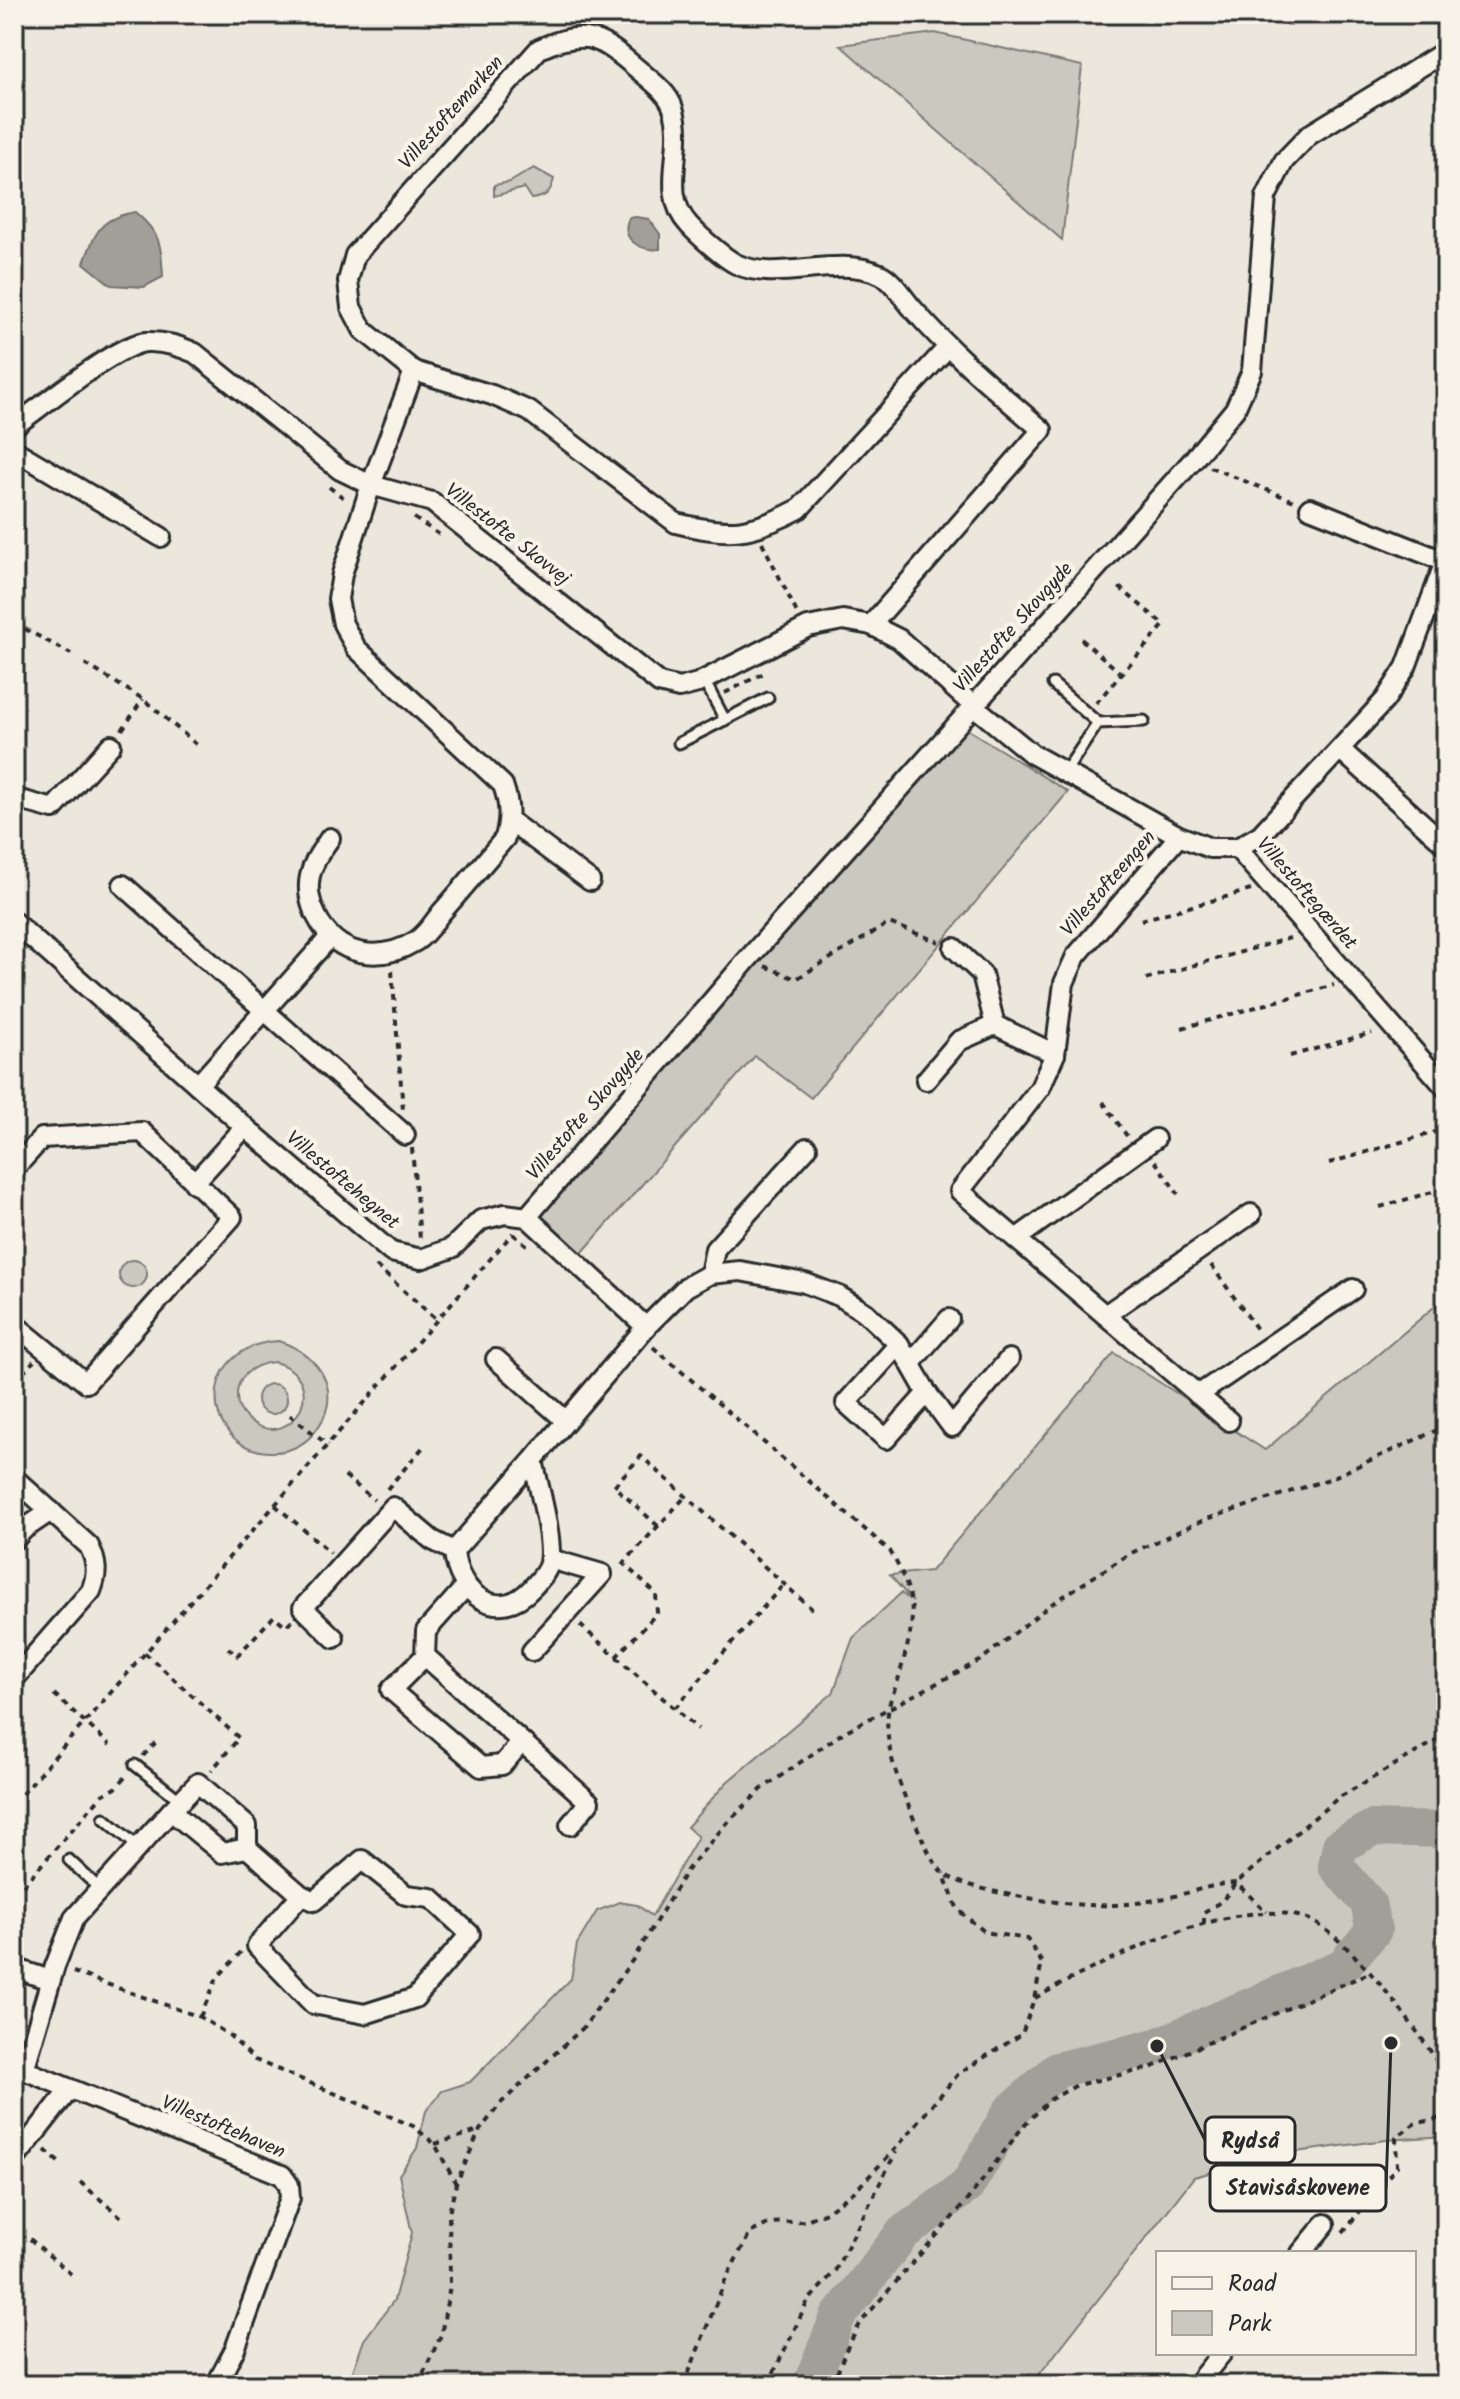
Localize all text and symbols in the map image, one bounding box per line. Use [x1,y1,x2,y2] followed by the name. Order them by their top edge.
[392,49,512,177] street label: Villestoftemarken
[437,476,577,595] street label: Villestofte Skovvej
[946,555,1082,701] street label: Villestofte Skovgyde
[1053,823,1165,945] street label: Villestofteengen
[1248,830,1365,958] street label: Villestoftegærdet
[519,1041,653,1189] street label: Villestofte Skovgyde
[278,1124,406,1239] street label: Villestoftehegnet
[156,2087,290,2169] street label: Villestoftehaven
[1205,2117,1295,2163] callout: Rydså
[1221,2125,1280,2160] text: Rydså
[1210,2165,1386,2211] callout: Stavisåskovene
[1226,2172,1370,2207] text: Stavisåskovene
[1156,2251,1416,2355] legend
[1228,2265,1277,2304] text: Road
[1228,2305,1272,2344] text: Park

